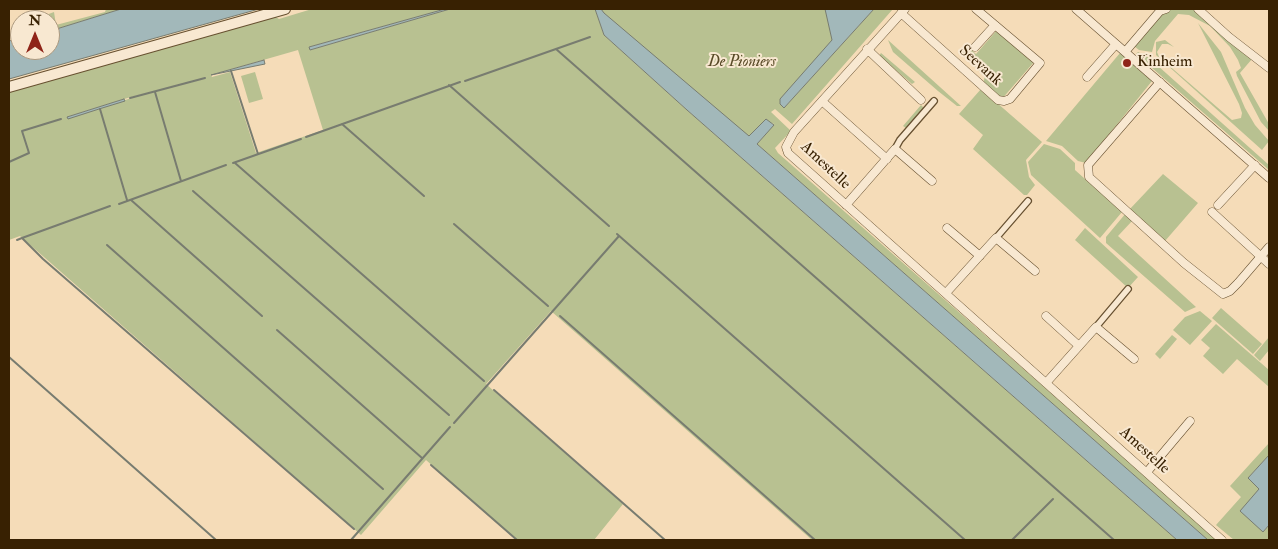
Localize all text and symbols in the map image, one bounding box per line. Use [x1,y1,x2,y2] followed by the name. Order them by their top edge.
[10,10,60,60] north arrow
[29,12,41,29] text: N
[954,42,1006,90] street label: Seevank
[708,53,776,73] park label: De Pioniers
[1137,53,1192,73] place label: Kinheim
[1121,57,1133,69] marker: Kinheim
[796,138,854,194] street label: Amestelle
[1115,423,1173,479] street label: Amestelle

